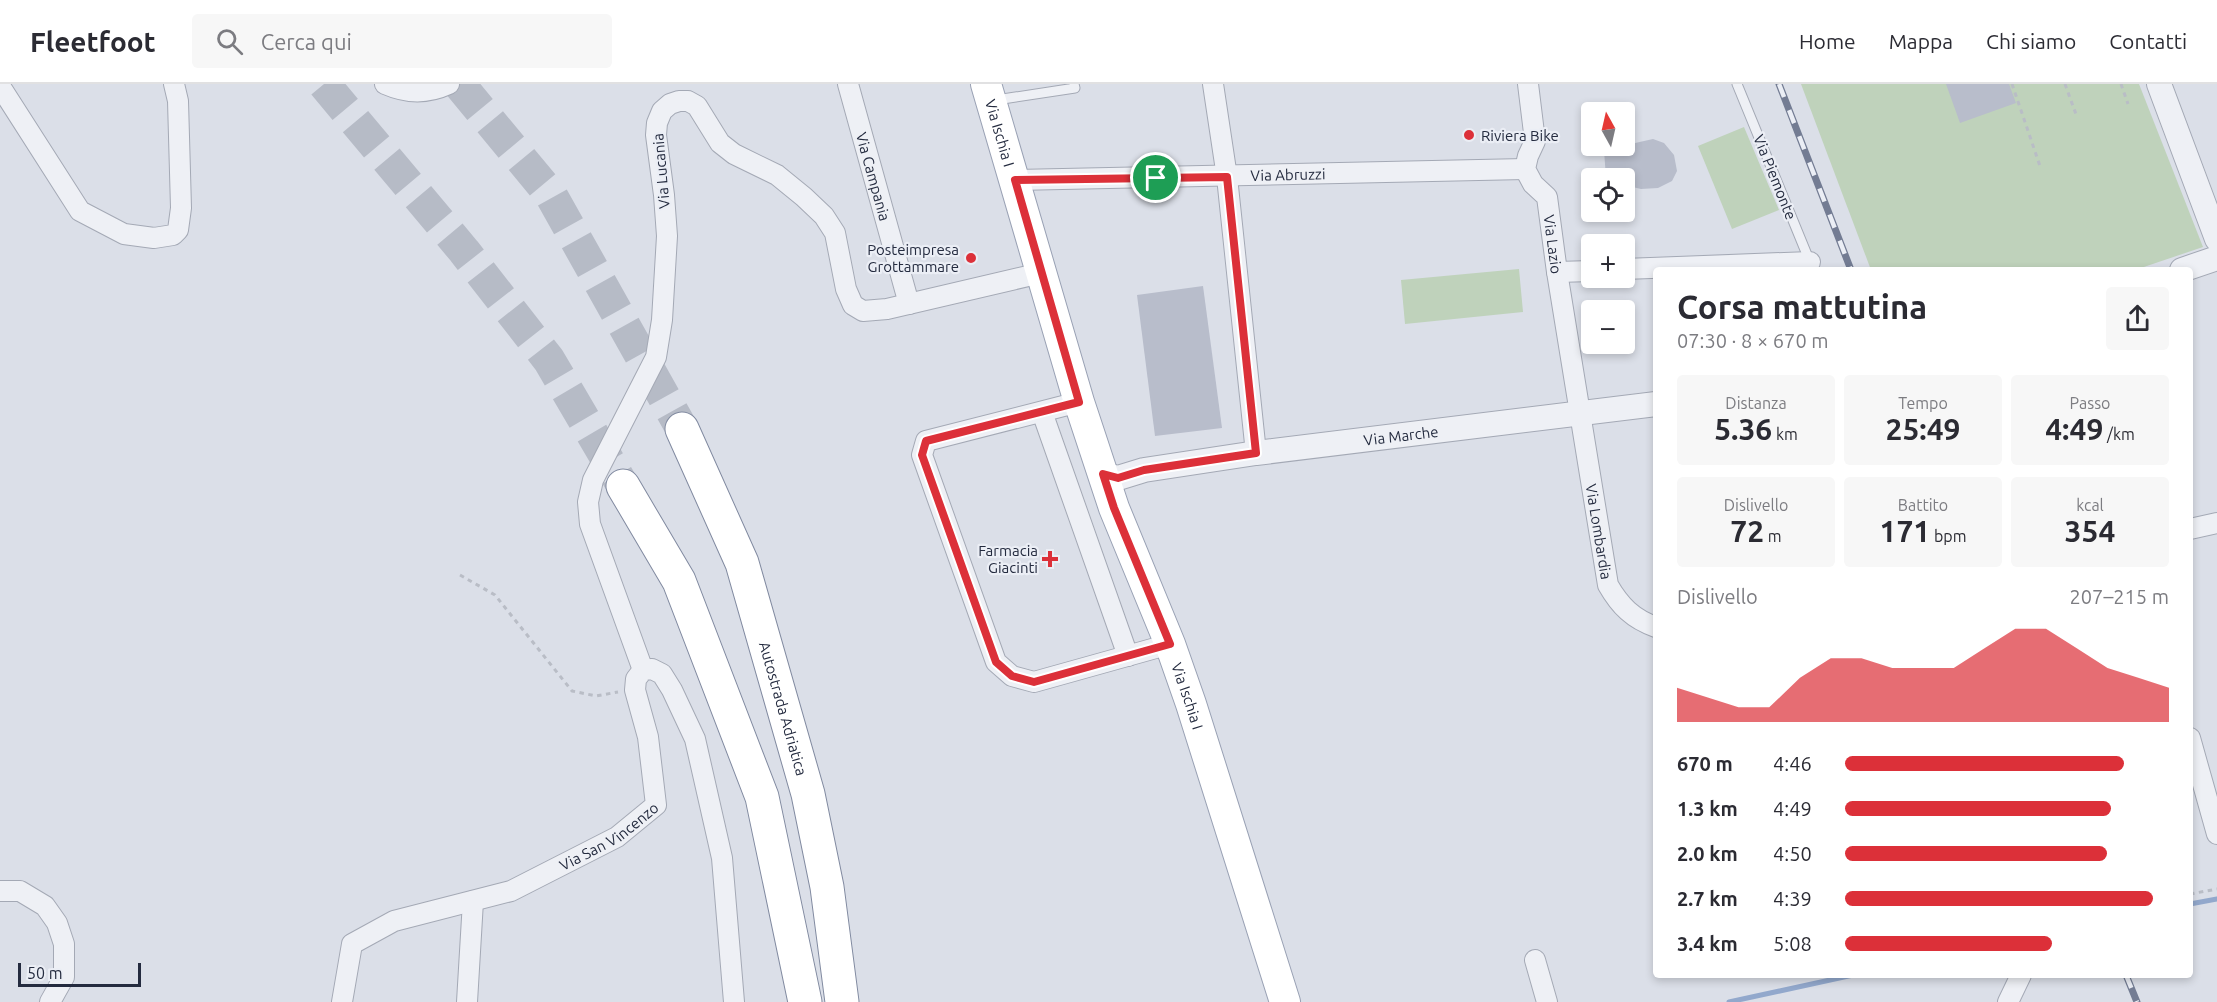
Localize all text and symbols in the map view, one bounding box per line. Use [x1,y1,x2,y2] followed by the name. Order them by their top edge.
[192,14,612,68] search box
[213,25,246,58] icon: search
[30,26,156,57] text: Fleetfoot
[261,29,352,54] text: Cerca qui
[1799,29,1856,53] text: Home
[1889,29,1953,53] text: Mappa
[1986,29,2076,53] text: Chi siamo
[2109,29,2187,53] text: Contatti
[982,97,1018,169] street label: Via Ischia I
[1581,102,1635,156] north arrow
[1581,102,1635,354] map controls
[1481,127,1559,144] place label: Riviera Bike
[1462,128,1476,142] marker: Riviera Bike
[853,130,894,223] street label: Via Campania
[1750,132,1800,222] street label: Via Piemonte
[649,133,673,209] street label: Via Lucania
[1130,152,1181,203] pin
[1139,161,1172,194] icon: arrive
[1250,165,1326,183] street label: Via Abruzzi
[1581,168,1635,222] button: locate
[1541,214,1566,275] street label: Via Lazio
[1581,234,1635,288] button: +
[867,241,959,275] place label: Posteimpresa Grottammare
[964,251,978,265] marker: Posteimpresa Grottammare
[2106,287,2169,350] button: share
[1677,288,1927,325] text: Corsa mattutina
[1581,300,1635,354] button: −
[1677,329,1829,352] text: 07:30 · 8 × 670 m
[1725,394,1787,412] text: Distanza
[1898,394,1948,412] text: Tempo
[2070,394,2110,412] text: Passo
[1714,412,1772,446] text: 5.36
[1885,412,1961,446] text: 25:49
[2045,412,2103,446] text: 4:49
[1363,422,1439,448] street label: Via Marche
[1772,425,1798,443] text: km
[2103,425,2135,443] text: /km
[1583,482,1615,580] street label: Via Lombardia
[1724,496,1788,514] text: Dislivello
[1898,496,1948,514] text: Battito
[2076,496,2104,514] text: kcal
[1730,514,1764,548] text: 72
[1880,514,1930,548] text: 171
[2065,514,2115,548] text: 354
[1764,527,1782,545] text: m
[1930,527,1966,545] text: bpm
[978,542,1038,576] place label: Farmacia Giacinti
[1043,552,1057,566] marker: Farmacia Giacinti
[1677,585,1758,608] text: Dislivello
[2070,585,2169,608] text: 207–215 m
[756,639,811,777] street label: Autostrada Adriatica
[1169,660,1207,731] street label: Via Ischia I
[1677,752,1733,775] text: 670 m
[1773,752,1812,775] text: 4:46
[1677,797,1738,820] text: 1.3 km
[1773,797,1812,820] text: 4:49
[557,798,661,873] street label: Via San Vincenzo
[1677,842,1738,865] text: 2.0 km
[1773,842,1812,865] text: 4:50
[1677,887,1738,910] text: 2.7 km
[1773,887,1812,910] text: 4:39
[1677,932,1738,955] text: 3.4 km
[1773,932,1812,955] text: 5:08
[18,960,141,988] scale bar
[27,964,63,982] text: 50 m

